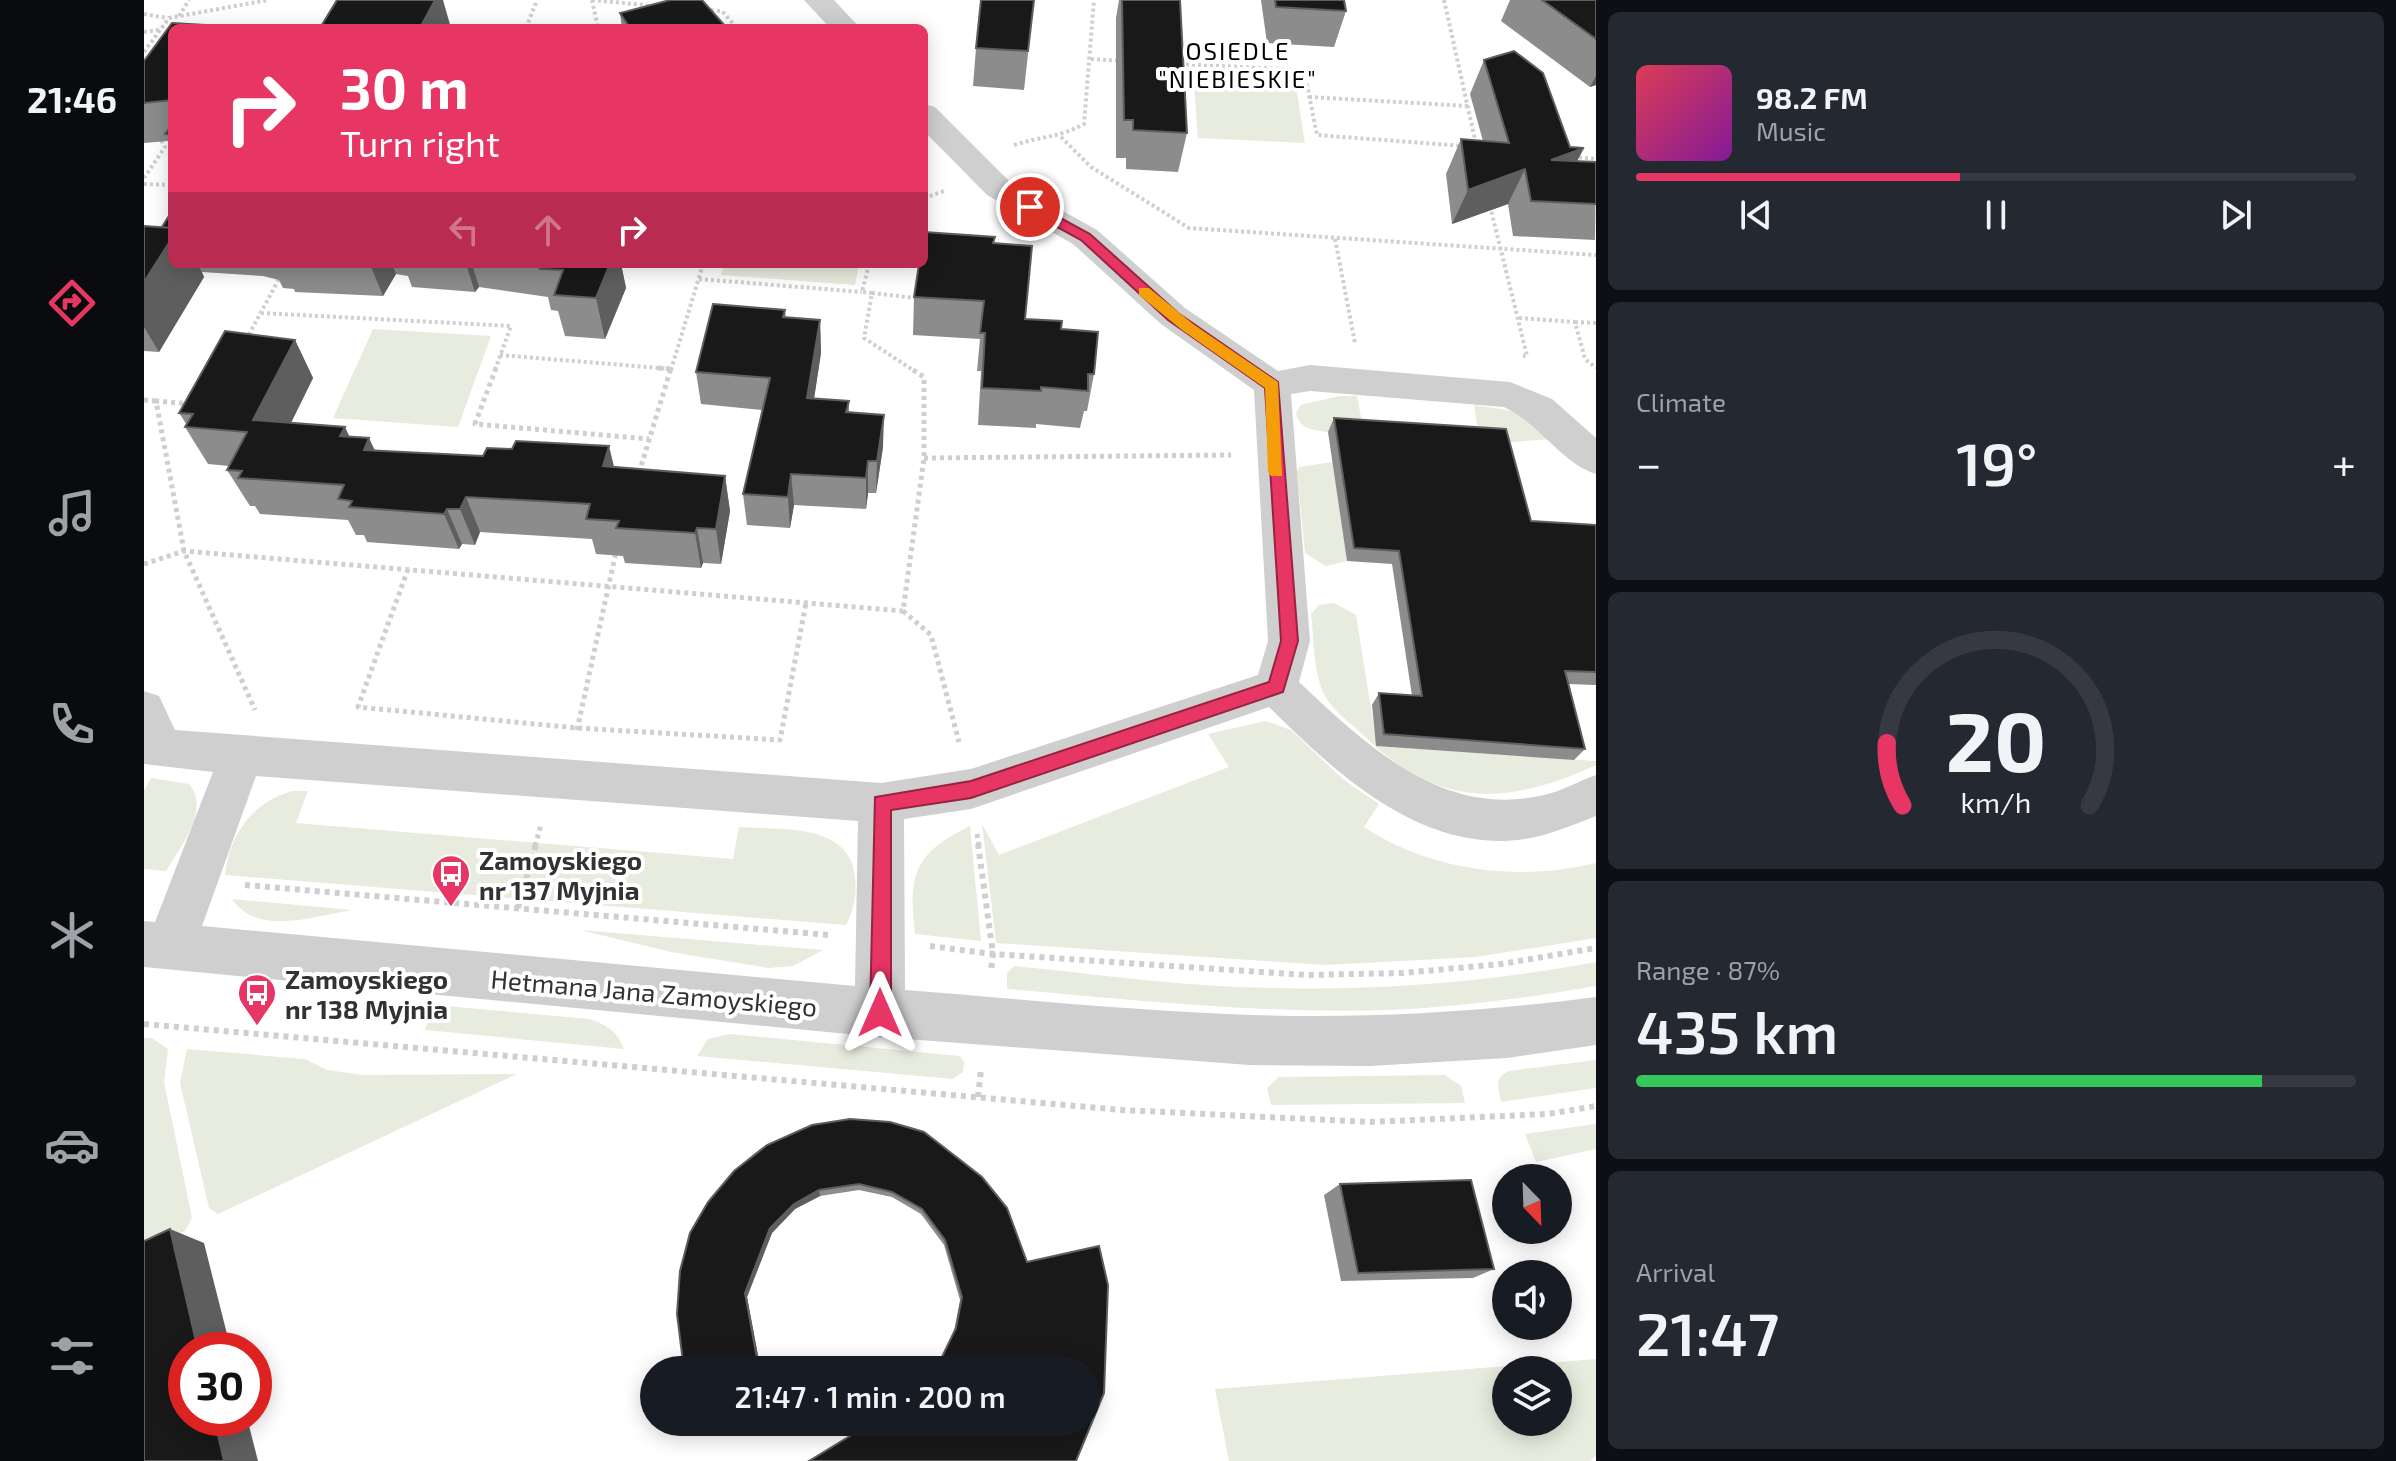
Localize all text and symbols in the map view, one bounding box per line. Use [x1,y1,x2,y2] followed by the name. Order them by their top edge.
[1158,36,1318,93] district label: OSIEDLE "NIEBIESKIE"
[340,53,469,120] text: 30 m
[208,56,312,160] icon: right
[27,77,117,120] text: 21:46
[1756,79,1868,115] text: 98.2 FM
[1756,115,1826,146] text: Music
[340,121,500,164] text: Turn right
[996,173,1064,241] pin
[1008,185,1052,229] icon: arrive
[1734,193,1778,237] icon: previous
[1974,193,2018,237] icon: pause
[2214,193,2258,237] icon: next
[442,208,486,252] icon: left
[526,208,570,252] icon: ahead
[610,208,654,252] icon: right
[44,275,100,331] icon: directions
[1636,386,1726,417] text: Climate
[1956,426,2037,498] text: 19°
[1636,436,1662,489] text: −
[2332,436,2356,489] text: +
[44,485,100,541] icon: music
[1946,689,2046,789] text: 20
[44,696,100,752] icon: phone
[1961,785,2031,820] text: km/h
[479,844,642,906] place label: Zamoyskiego nr 137 Myjnia
[430,853,472,908] bus stop icon: Zamoyskiego nr 137 Myjnia
[44,907,100,963] icon: climate
[1636,954,1780,985] text: Range · 87%
[490,962,818,1022] street label: Hetmana Jana Zamoyskiego
[285,963,448,1025] place label: Zamoyskiego nr 138 Myjnia
[838,971,922,1055] position arrow
[236,972,278,1027] bus stop icon: Zamoyskiego nr 138 Myjnia
[1636,994,1838,1066] text: 435 km
[44,1117,100,1173] icon: car
[1492,1164,1572,1244] north arrow
[1492,1164,1572,1436] map controls
[1636,1256,1715,1287] text: Arrival
[1492,1260,1572,1340] button: sound
[1636,1296,1779,1368] text: 21:47
[44,1328,100,1384] icon: filters
[168,1332,272,1436] speed limit sign: 30
[1492,1356,1572,1436] button: layers
[734,1378,1006,1414] text: 21:47 · 1 min · 200 m

